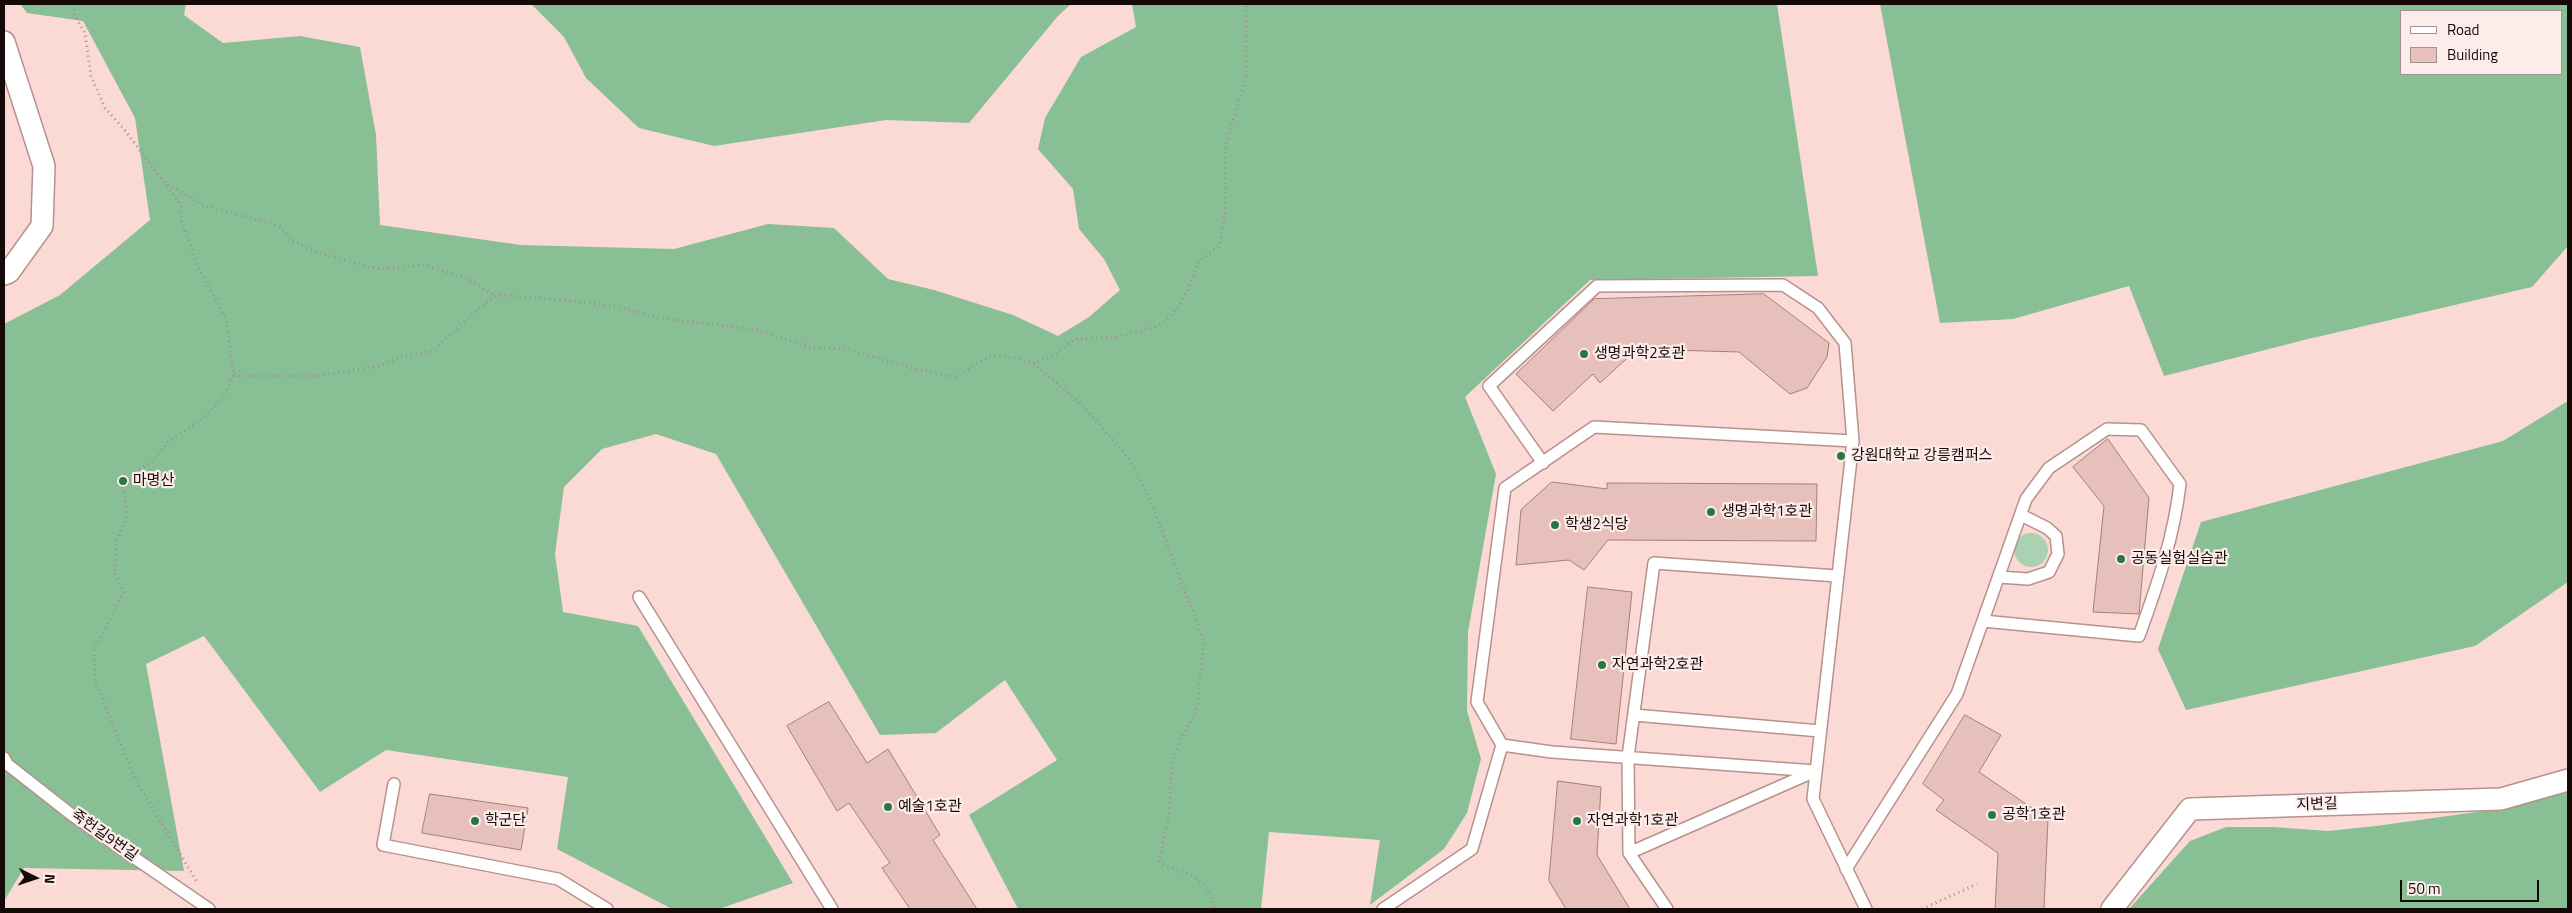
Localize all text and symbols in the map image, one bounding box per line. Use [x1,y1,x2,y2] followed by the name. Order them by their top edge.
[2400,10,2562,75] legend
[2447,18,2479,41] text: Road
[2447,43,2498,66] text: Building
[1594,345,1685,363] place label: 생명과학2호관
[1578,348,1590,360] marker: 생명과학2호관
[1851,447,1992,465] place label: 강원대학교 강릉캠퍼스
[1835,450,1847,462] marker: 강원대학교 강릉캠퍼스
[133,472,174,490] place label: 마명산
[117,475,129,487] marker: 마명산
[1721,503,1812,521] place label: 생명과학1호관
[1705,506,1717,518] marker: 생명과학1호관
[1565,516,1629,534] place label: 학생2식당
[1549,519,1561,531] marker: 학생2식당
[2131,550,2228,568] place label: 공동실험실습관
[2115,553,2127,565] marker: 공동실험실습관
[1612,656,1703,674] place label: 자연과학2호관
[1596,659,1608,671] marker: 자연과학2호관
[2296,795,2338,815] street label: 지변길
[898,798,962,816] place label: 예술1호관
[882,801,894,813] marker: 예술1호관
[67,806,141,866] street label: 죽헌길9번길
[2002,806,2066,824] place label: 공학1호관
[1986,809,1998,821] marker: 공학1호관
[485,812,526,830] place label: 학군단
[1587,812,1678,830] place label: 자연과학1호관
[469,815,481,827] marker: 학군단
[1571,815,1583,827] marker: 자연과학1호관
[10,853,60,903] north arrow
[2402,870,2541,902] scale bar
[40,874,61,885] text: N
[2408,877,2441,900] text: 50 m

